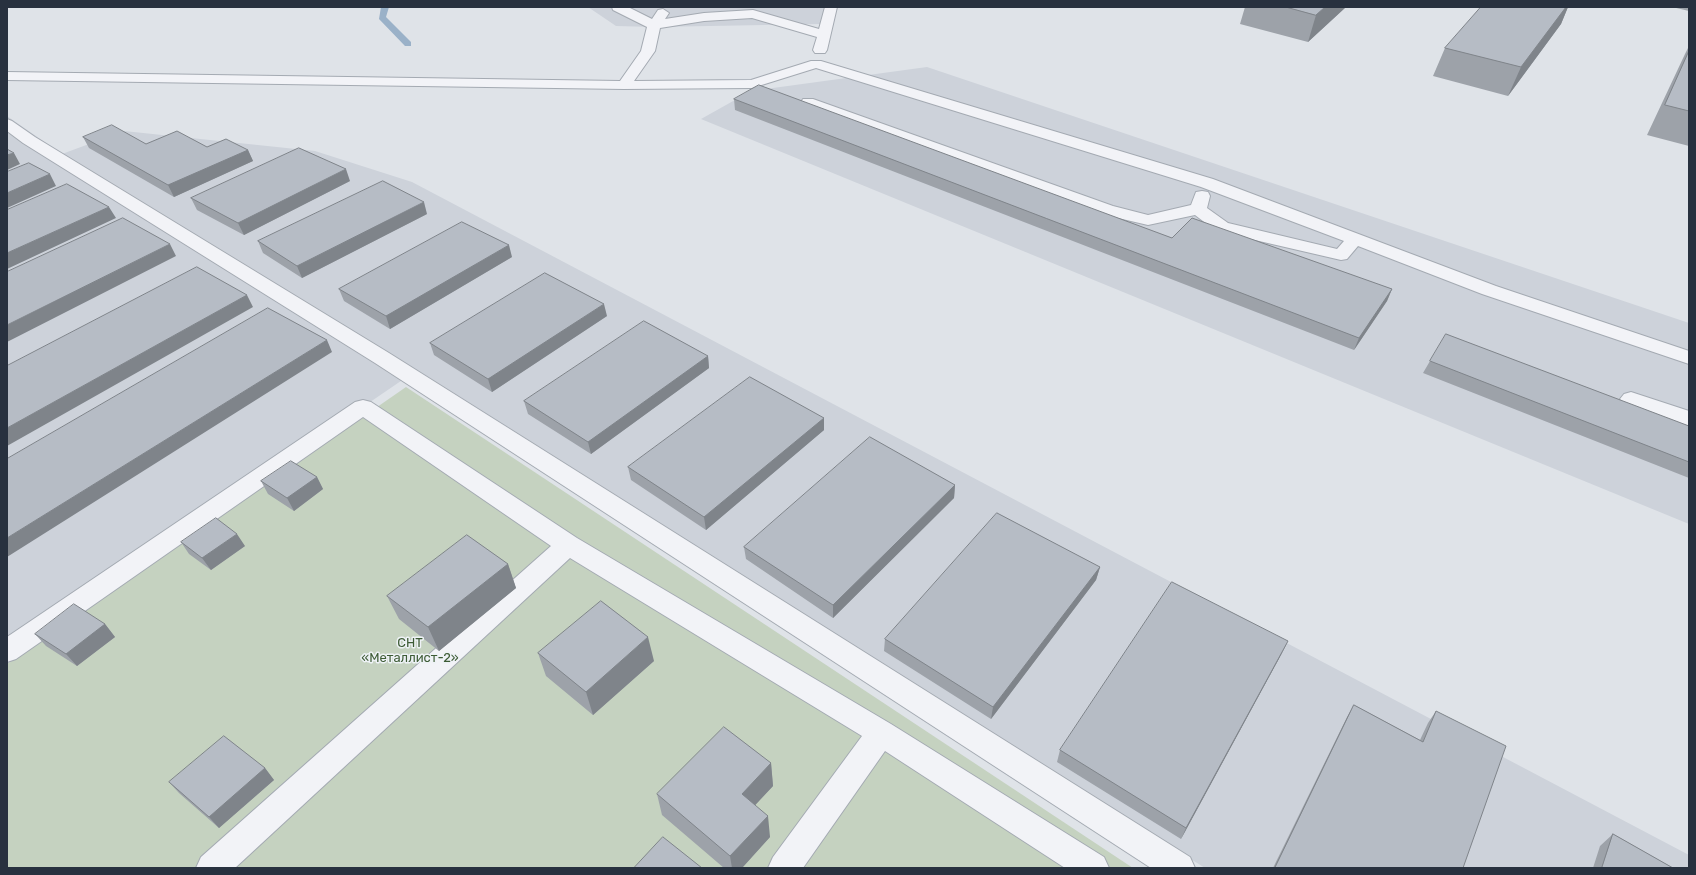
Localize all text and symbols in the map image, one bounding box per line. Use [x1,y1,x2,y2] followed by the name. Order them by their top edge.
[361,635,459,666] park label: СНТ «Металлист-2»

